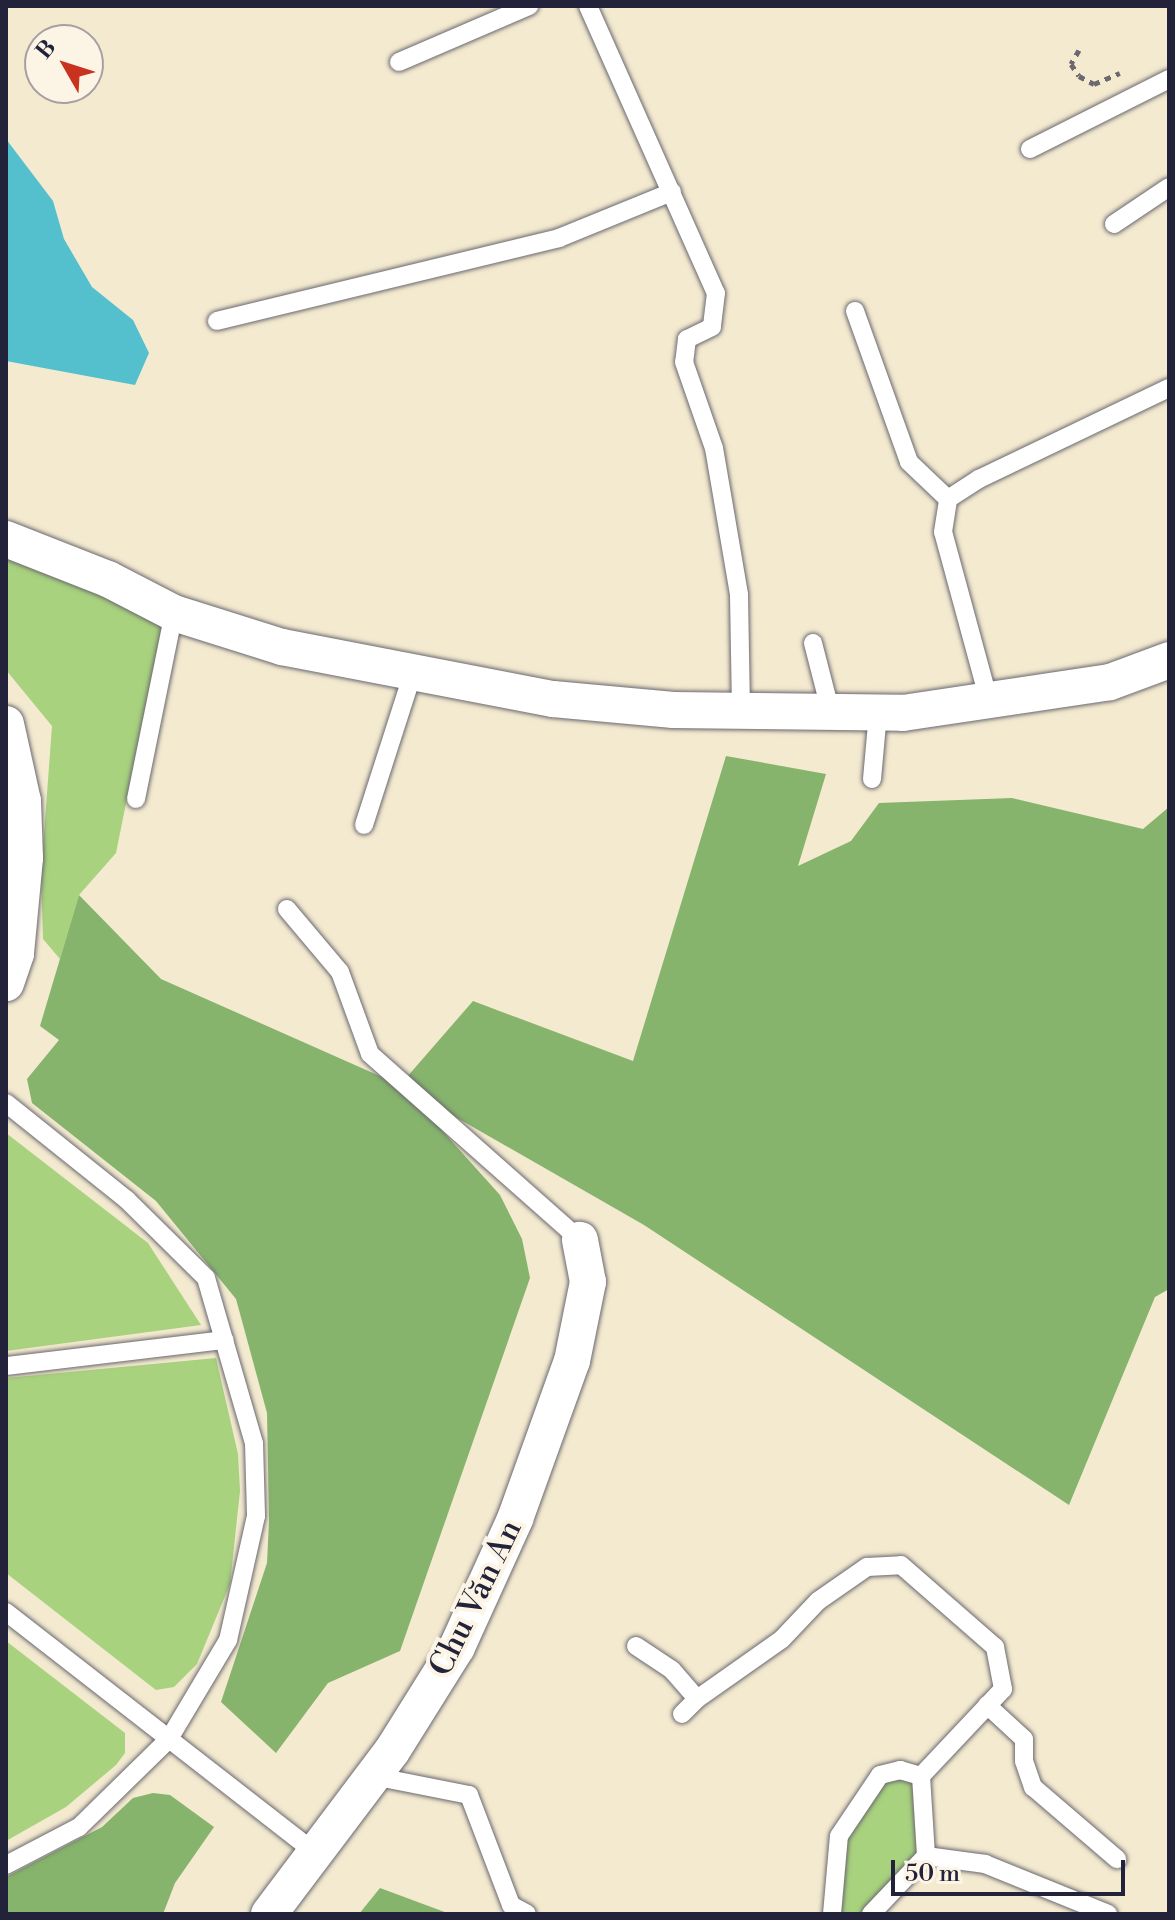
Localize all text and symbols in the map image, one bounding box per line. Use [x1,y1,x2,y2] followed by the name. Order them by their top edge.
[24,24,104,104] north arrow
[31,35,62,65] text: B
[422,1514,530,1682] street label: Chu Văn An
[895,1844,1129,1894] scale bar
[905,1859,960,1889] text: 50 m

